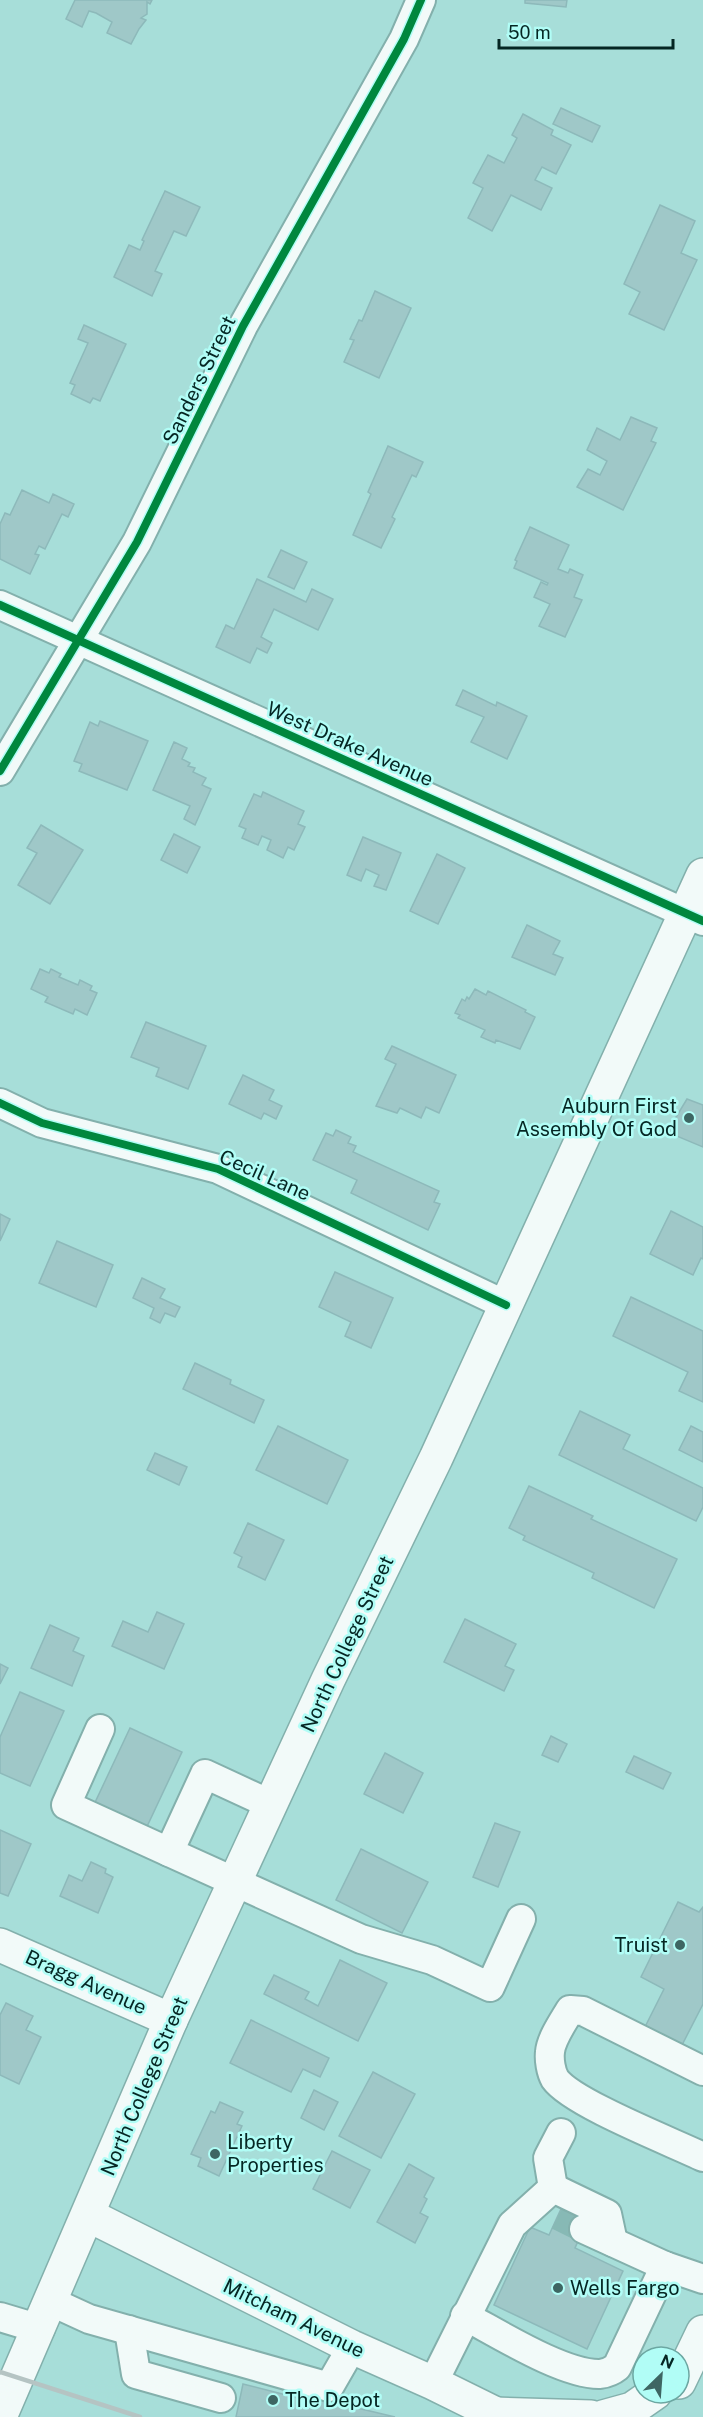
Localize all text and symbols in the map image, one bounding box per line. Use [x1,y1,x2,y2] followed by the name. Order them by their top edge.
[499,12,673,50] scale bar
[508,22,551,43] text: 50 m
[157,312,241,448] street label: Sanders Street
[263,696,437,792] street label: West Drake Avenue
[516,1094,677,1141] place label: Auburn First Assembly Of God
[682,1111,696,1125] marker: Auburn First Assembly Of God
[216,1144,314,1206] street label: Cecil Lane
[296,1552,398,1736] street label: North College Street
[615,1933,668,1957] place label: Truist
[673,1938,687,1952] marker: Truist
[22,1945,150,2019] street label: Bragg Avenue
[95,1993,193,2179] street label: North College Street
[227,2130,324,2177] place label: Liberty Properties
[208,2147,222,2161] marker: Liberty Properties
[219,2273,369,2363] street label: Mitcham Avenue
[570,2276,680,2300] place label: Wells Fargo
[551,2281,565,2295] marker: Wells Fargo
[631,2345,691,2405] north arrow
[657,2351,677,2373] text: N
[285,2388,380,2412] place label: The Depot
[266,2393,280,2407] marker: The Depot

